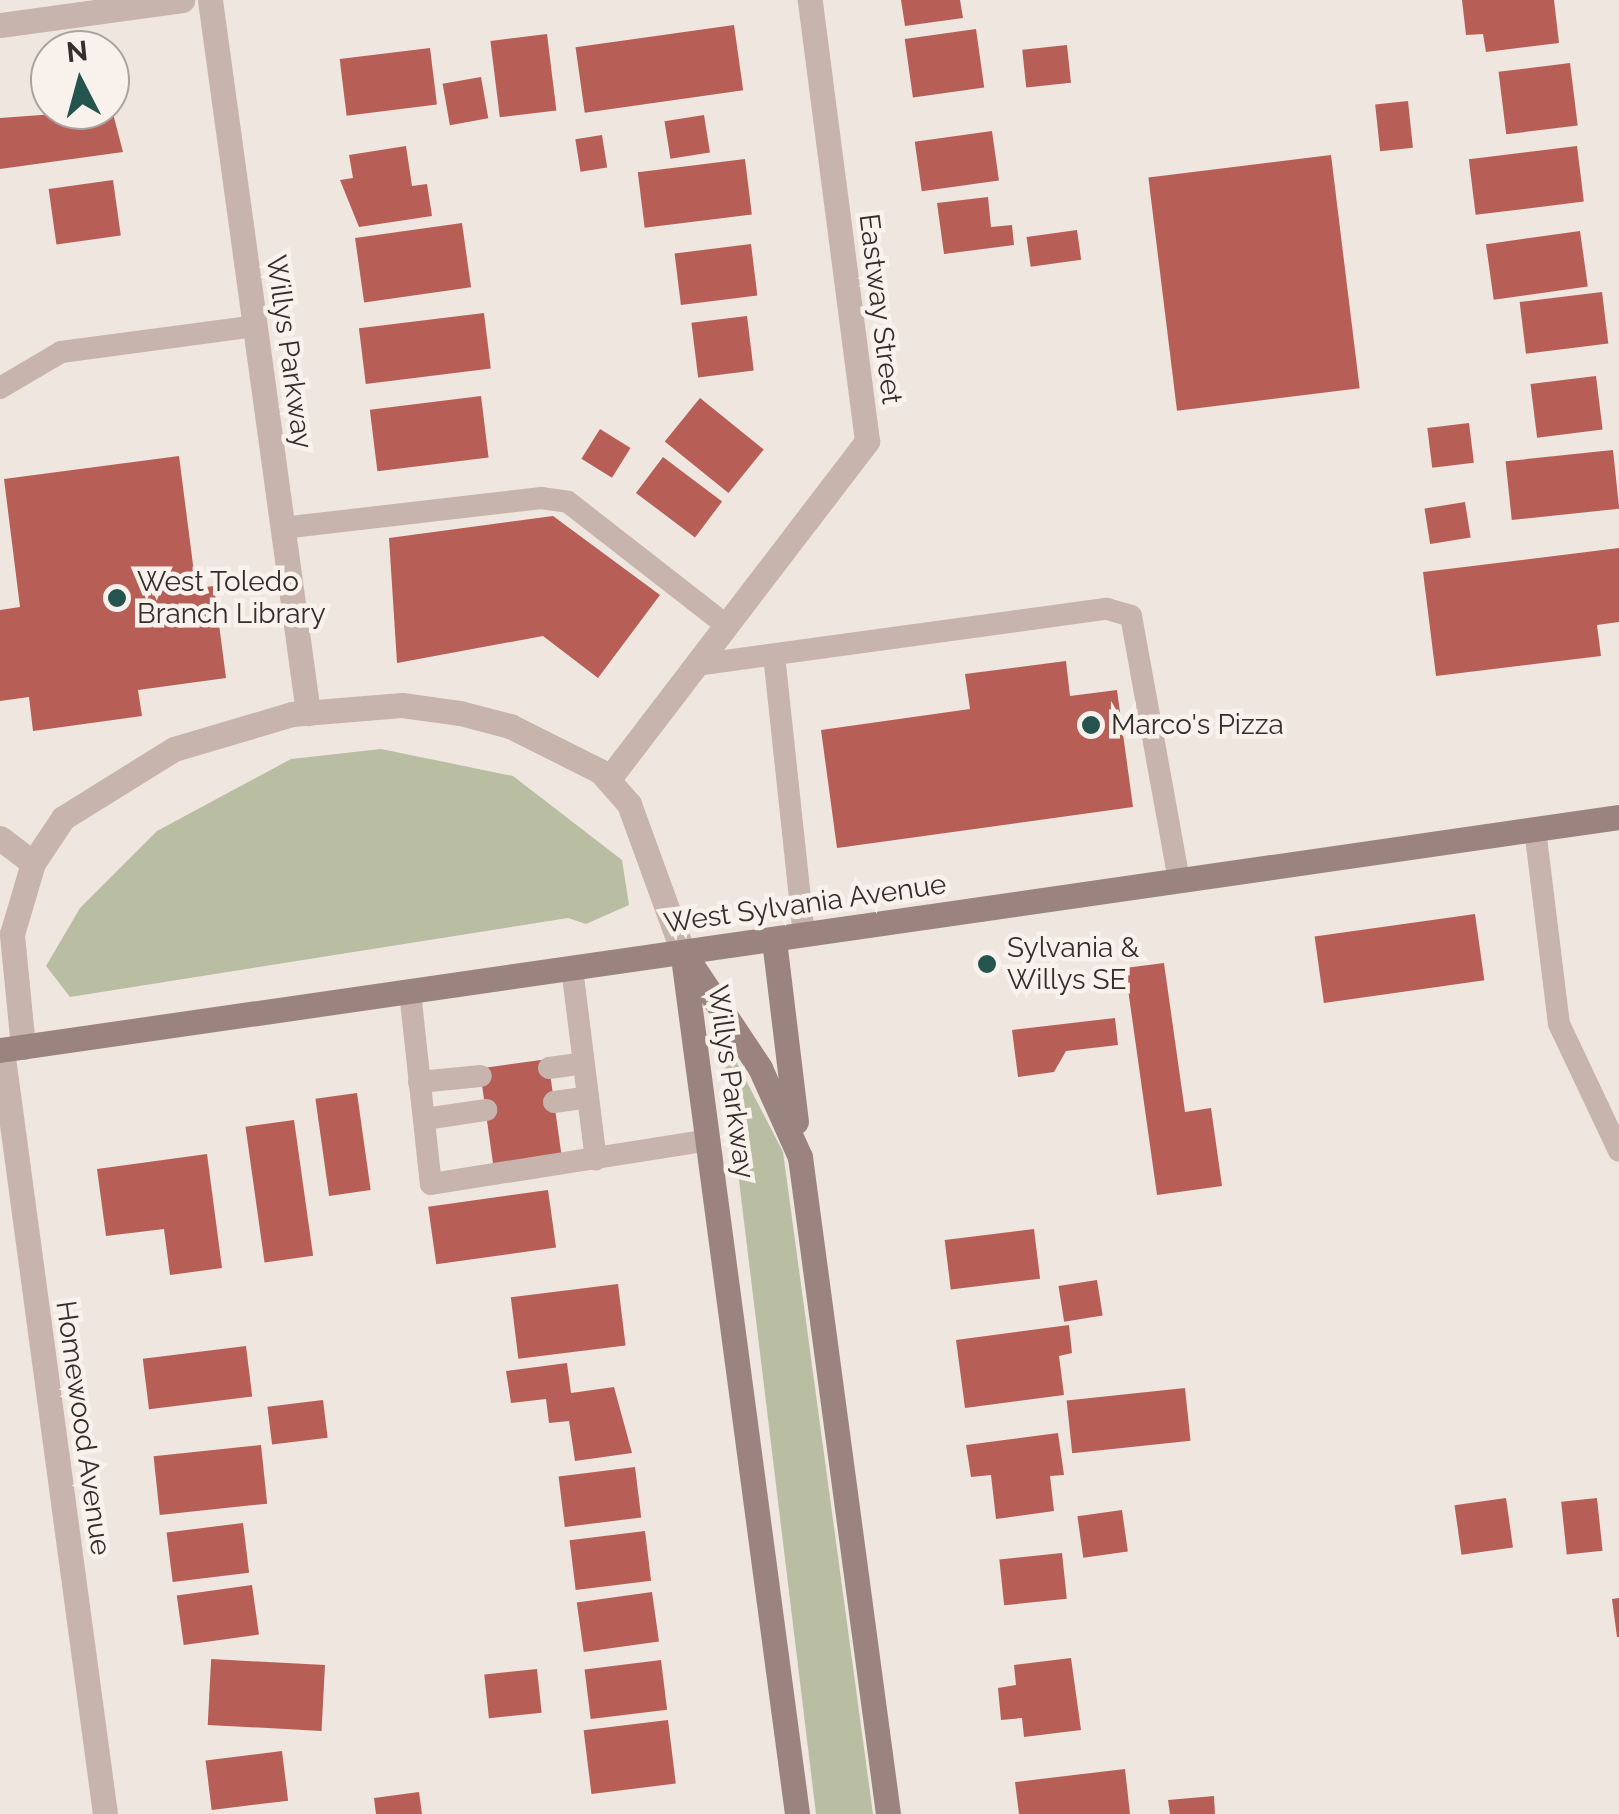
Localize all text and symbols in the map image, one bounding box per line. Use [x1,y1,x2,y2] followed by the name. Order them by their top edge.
[30,30,130,130] north arrow
[65,34,89,69] text: N
[852,212,908,406] street label: Eastway Street
[259,253,319,451] street label: Willys Parkway
[137,565,326,631] place label: West Toledo Branch Library
[106,587,128,609] marker: West Toledo Branch Library
[1111,708,1284,742] place label: Marco's Pizza
[1080,714,1102,736] marker: Marco's Pizza
[661,867,949,941] street label: West Sylvania Avenue
[1007,931,1139,997] place label: Sylvania & Willys SE
[976,953,998,975] marker: Sylvania & Willys SE
[701,983,761,1181] street label: Willys Parkway
[48,1298,118,1558] street label: Homewood Avenue

